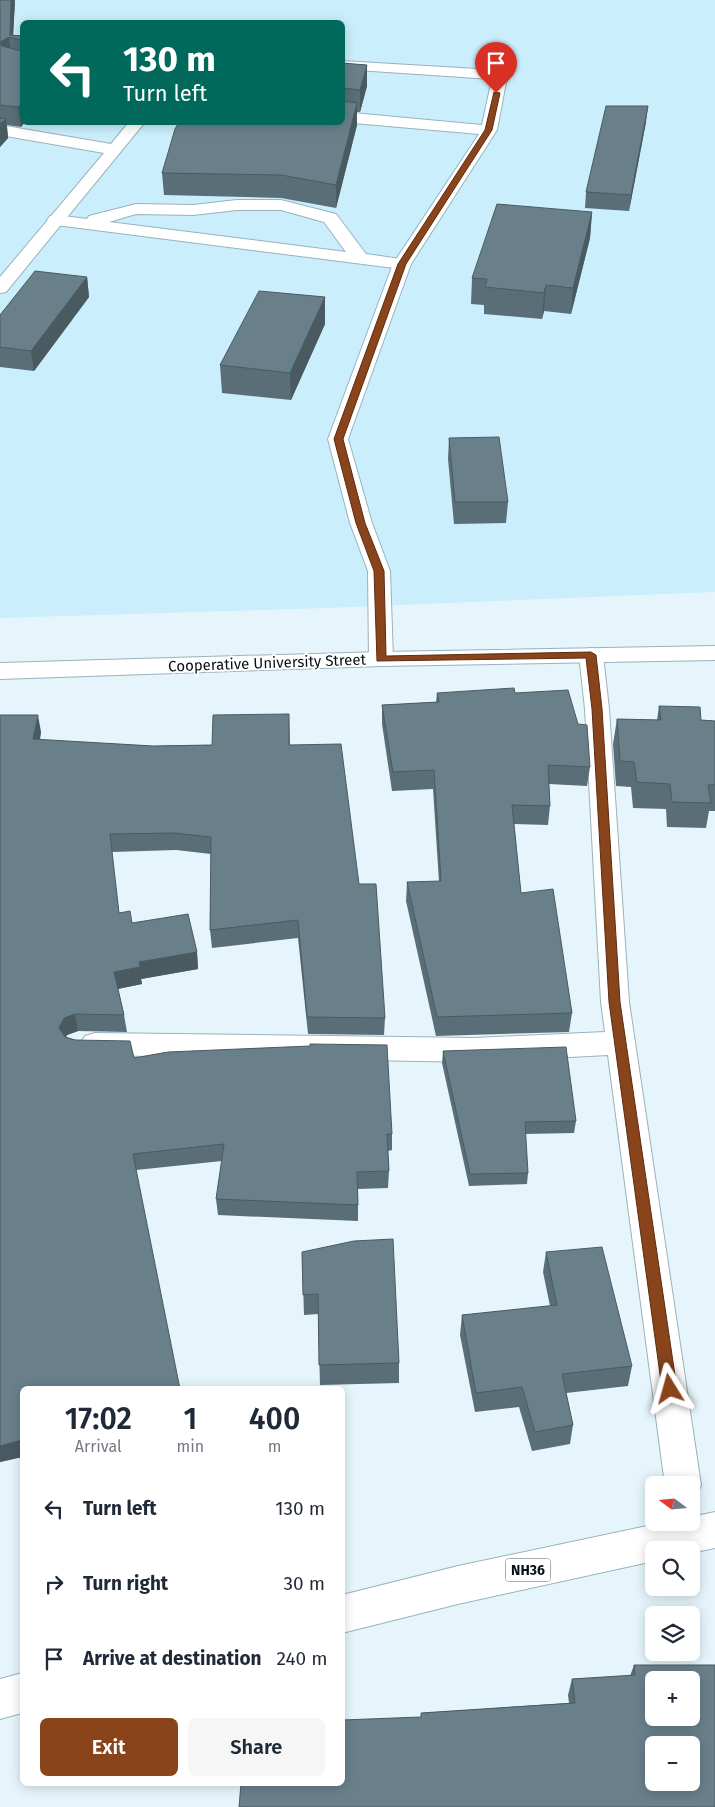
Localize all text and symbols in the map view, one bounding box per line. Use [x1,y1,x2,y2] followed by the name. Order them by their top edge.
[123,38,216,80] text: 130 m
[40,40,105,105] icon: left
[475,42,517,93] pin
[482,49,510,77] icon: arrive
[123,80,207,107] text: Turn left
[168,651,367,675] street label: Cooperative University Street
[643,1362,695,1414] position arrow
[65,1401,132,1437] text: 17:02
[183,1401,197,1437] text: 1
[249,1401,300,1437] text: 400
[75,1437,122,1456] text: Arrival
[177,1437,204,1456] text: min
[268,1437,281,1456] text: m
[645,1476,700,1531] north arrow
[645,1476,700,1791] map controls
[40,1495,68,1523] icon: left
[83,1497,157,1520] text: Turn left
[275,1497,325,1520] text: 130 m
[645,1541,700,1596] button: search
[506,1558,550,1582] road number: NH36
[40,1570,68,1598] icon: right
[83,1572,168,1595] text: Turn right
[284,1572,325,1595] text: 30 m
[645,1606,700,1661] button: layers
[40,1645,68,1673] icon: arrive
[83,1647,262,1670] text: Arrive at destination
[277,1647,327,1670] text: 240 m
[645,1671,700,1726] button: +
[40,1718,178,1776] button: Exit
[188,1718,325,1776] button: Share
[645,1736,700,1791] button: −

